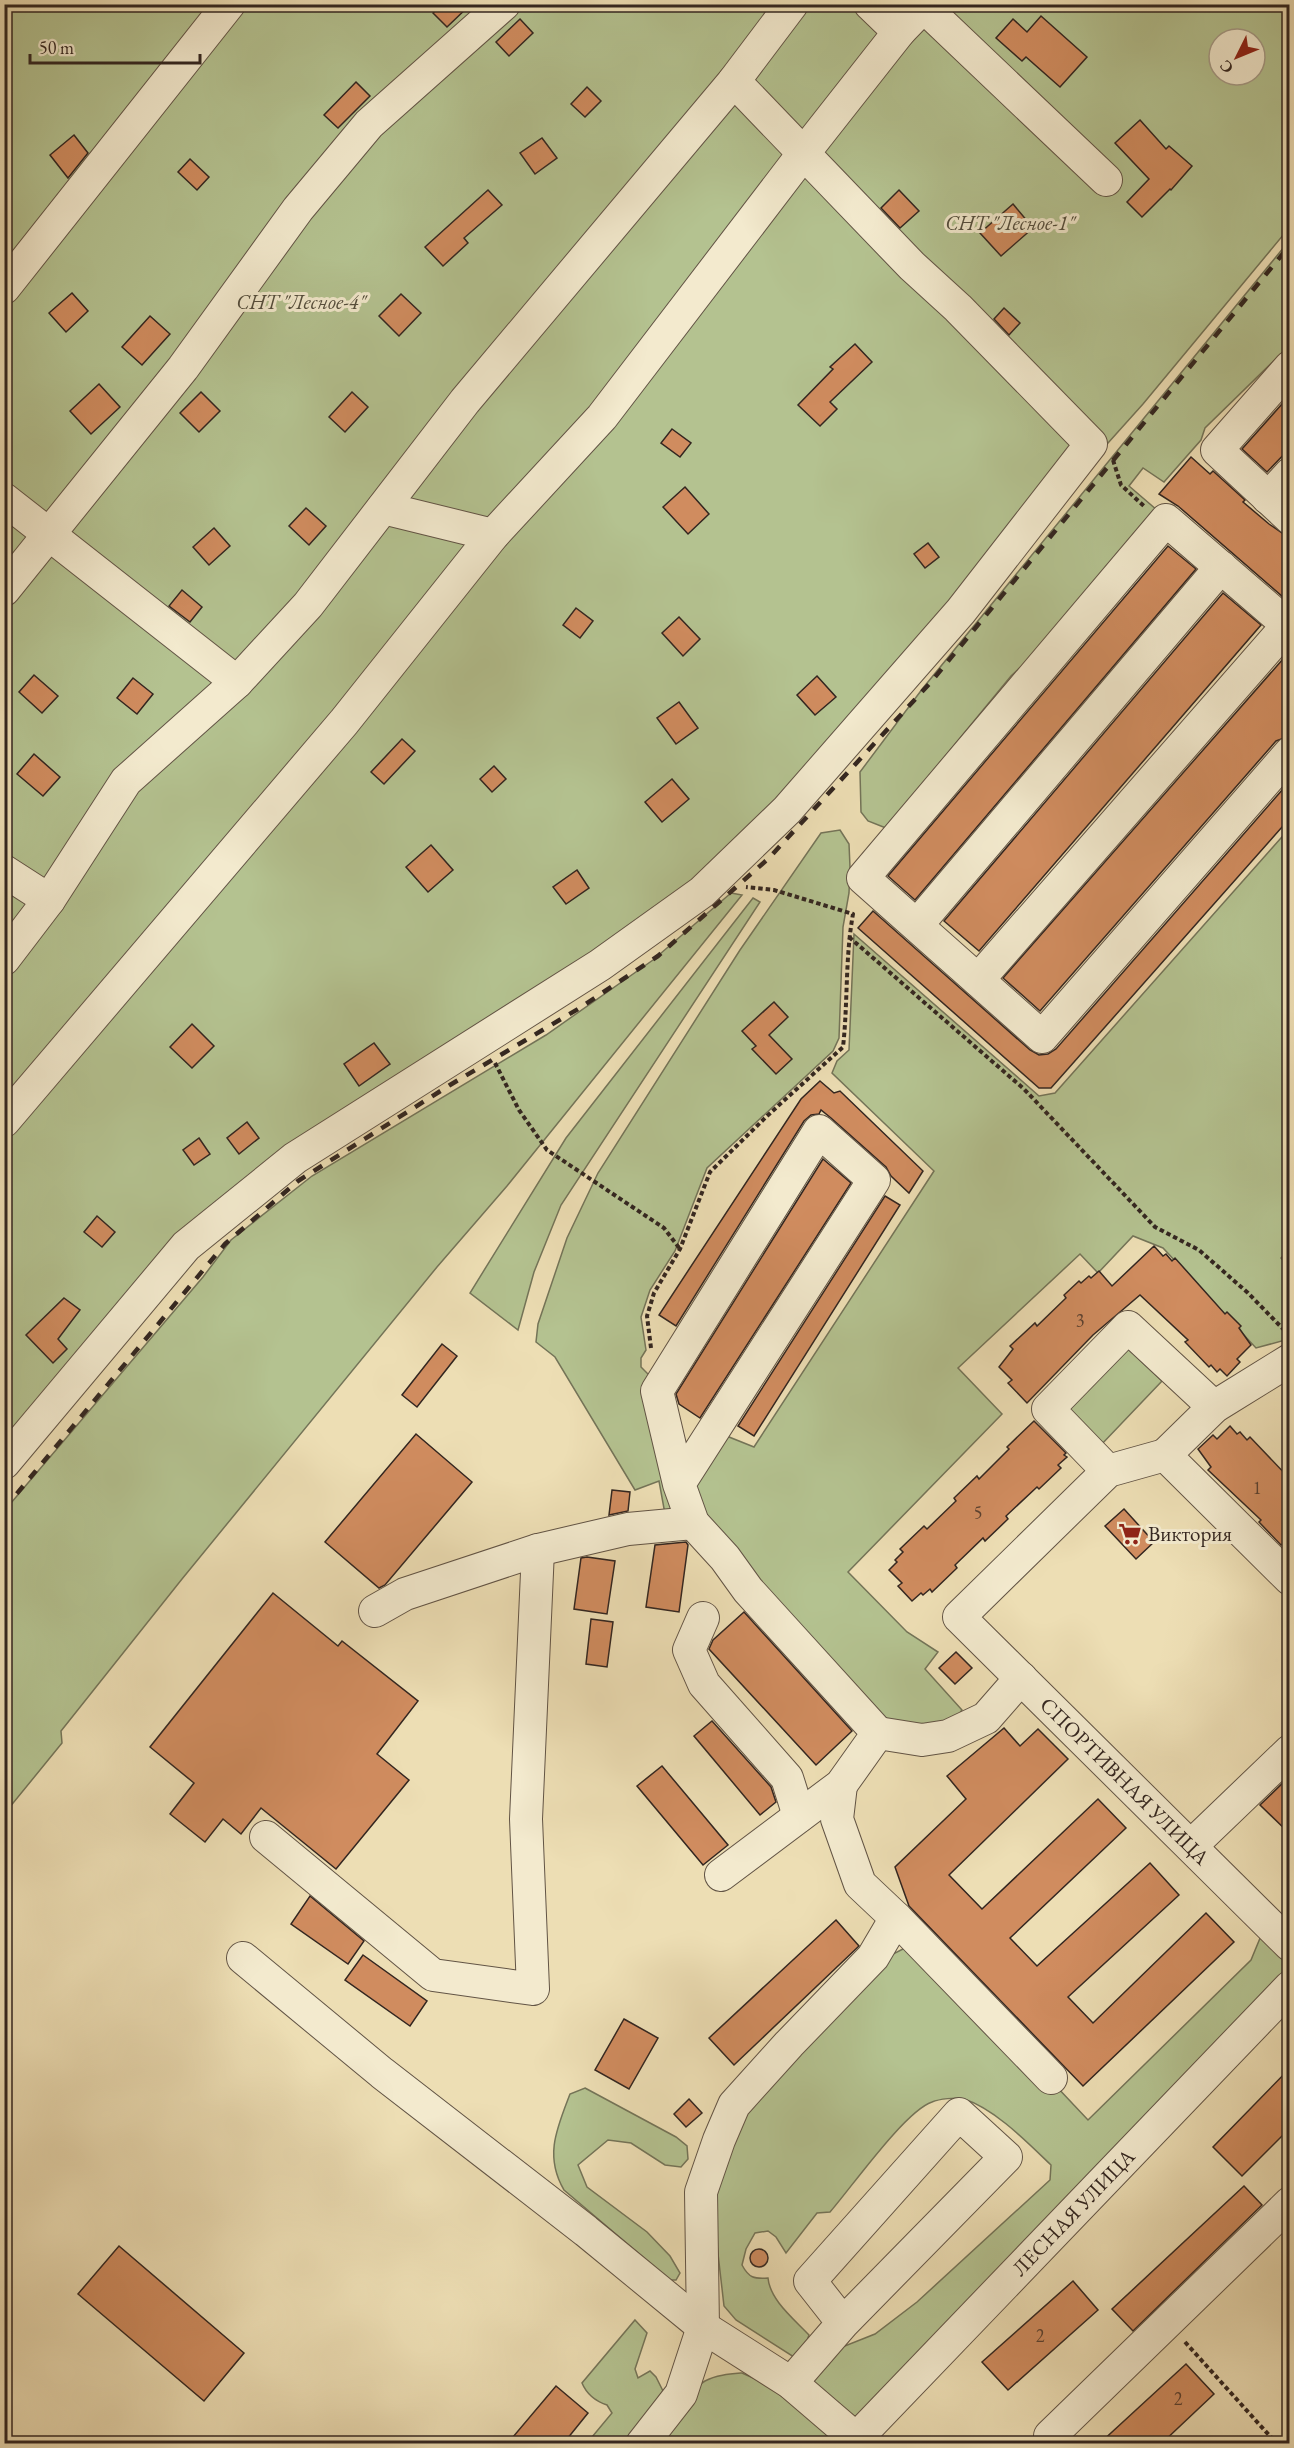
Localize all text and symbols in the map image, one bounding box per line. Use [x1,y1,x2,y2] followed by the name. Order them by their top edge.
[30,27,200,65] scale bar
[1207,27,1267,87] north arrow
[39,36,74,59] text: 50 m
[1215,56,1238,78] text: С
[945,209,1077,236] park label: СНТ "Лесное-1"
[236,288,368,315] park label: СНТ "Лесное-4"
[1076,1309,1084,1332] house number: 3
[1253,1476,1261,1499] house number: 1
[974,1501,982,1524] house number: 5
[1148,1520,1232,1547] place label: Виктория
[1117,1521,1143,1547] supermarket icon: Виктория
[1035,1691,1216,1871] street label: СПОРТИВНАЯ УЛИЦА
[1006,2143,1141,2281] street label: ЛЕСНАЯ УЛИЦА
[1036,2324,1045,2347] house number: 2
[1174,2387,1183,2410] house number: 2

